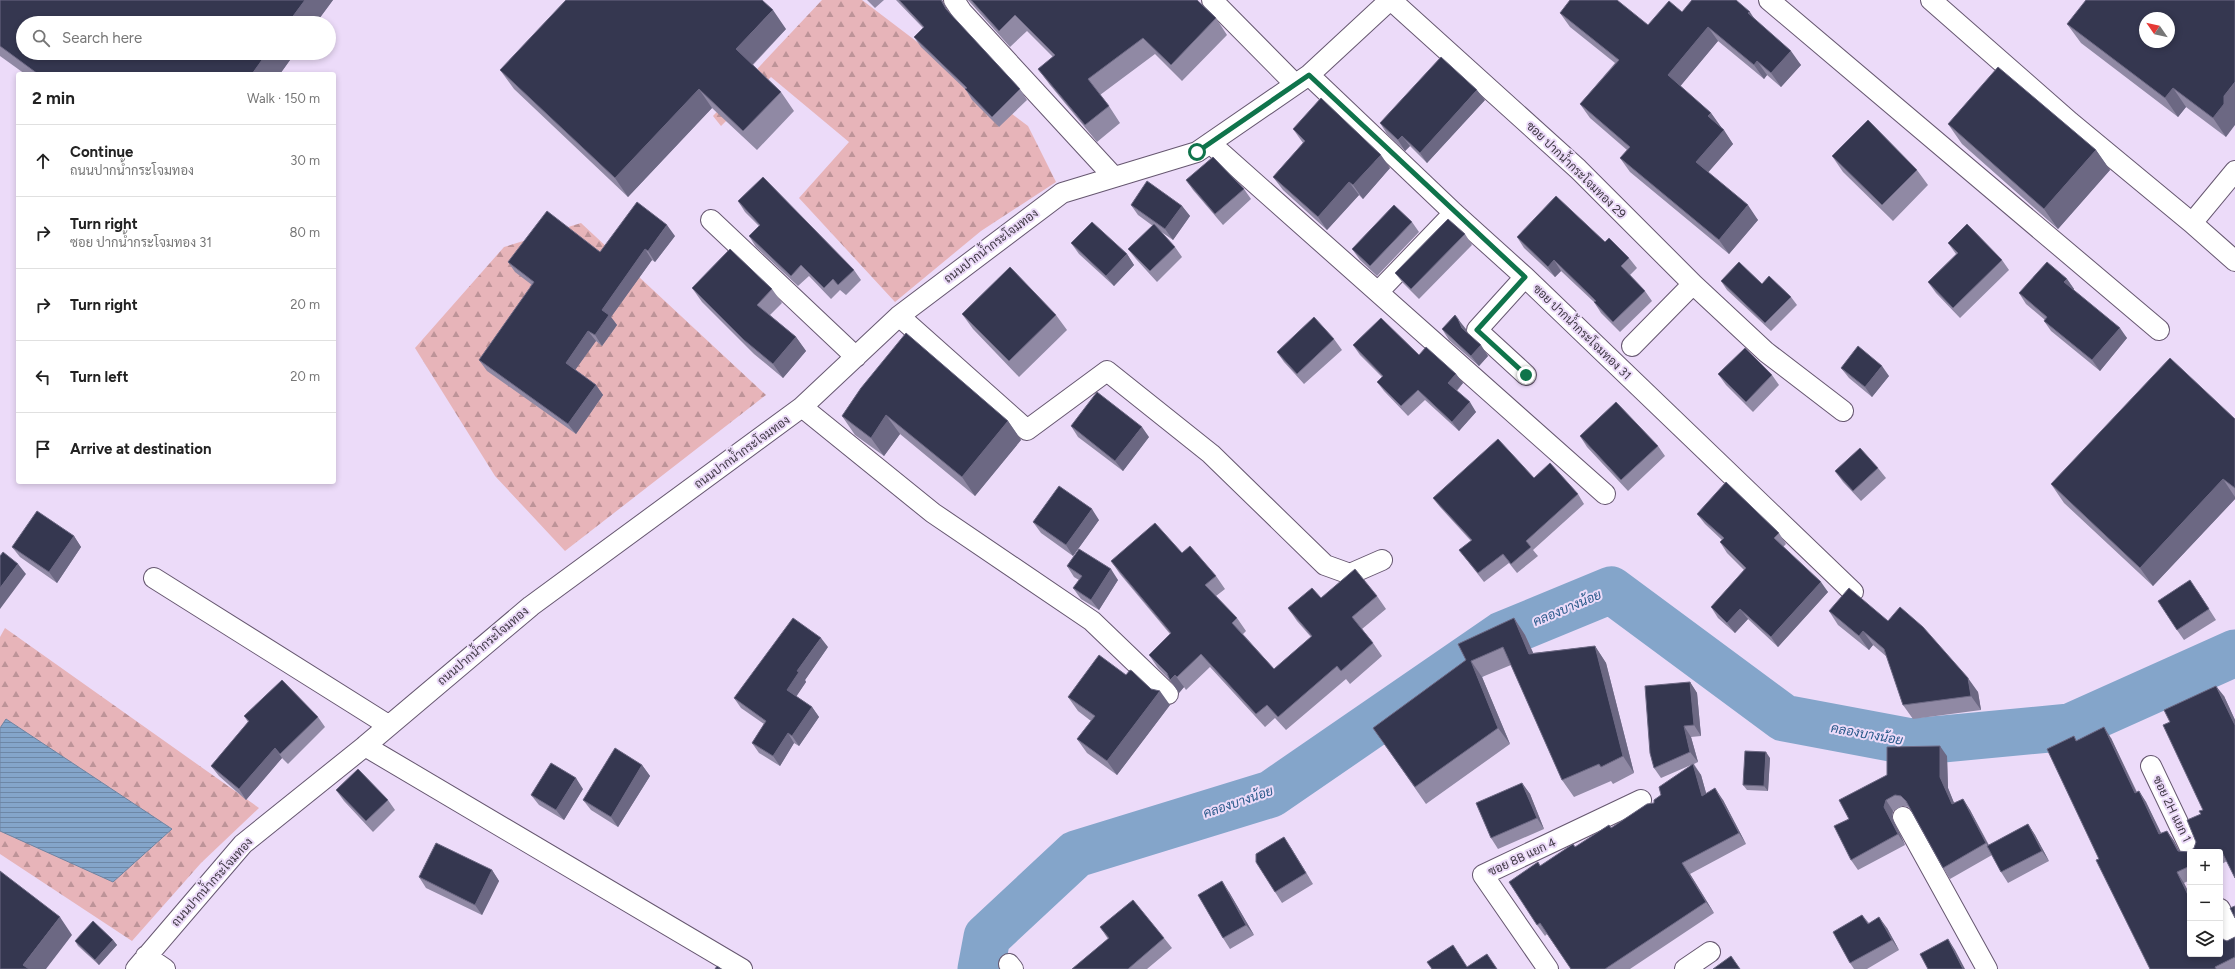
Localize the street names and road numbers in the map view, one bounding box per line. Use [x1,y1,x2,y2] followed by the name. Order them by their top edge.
[1523,116,1632,221] street label: ซอย ปากน้ำกระโจมทอง 29
[939,203,1041,286] street label: ถนนปากน้ำกระโจมทอง
[1530,279,1637,382] street label: ซอย ปากน้ำกระโจมทอง 31
[689,409,792,491] street label: ถนนปากน้ำกระโจมทอง
[432,601,531,688] street label: ถนนปากน้ำกระโจมทอง
[2150,774,2194,844] street label: ซอย 2H แยก 1
[166,832,255,929] street label: ถนนปากน้ำกระโจมทอง
[1486,835,1559,879] street label: ซอย 8B แยก 4

